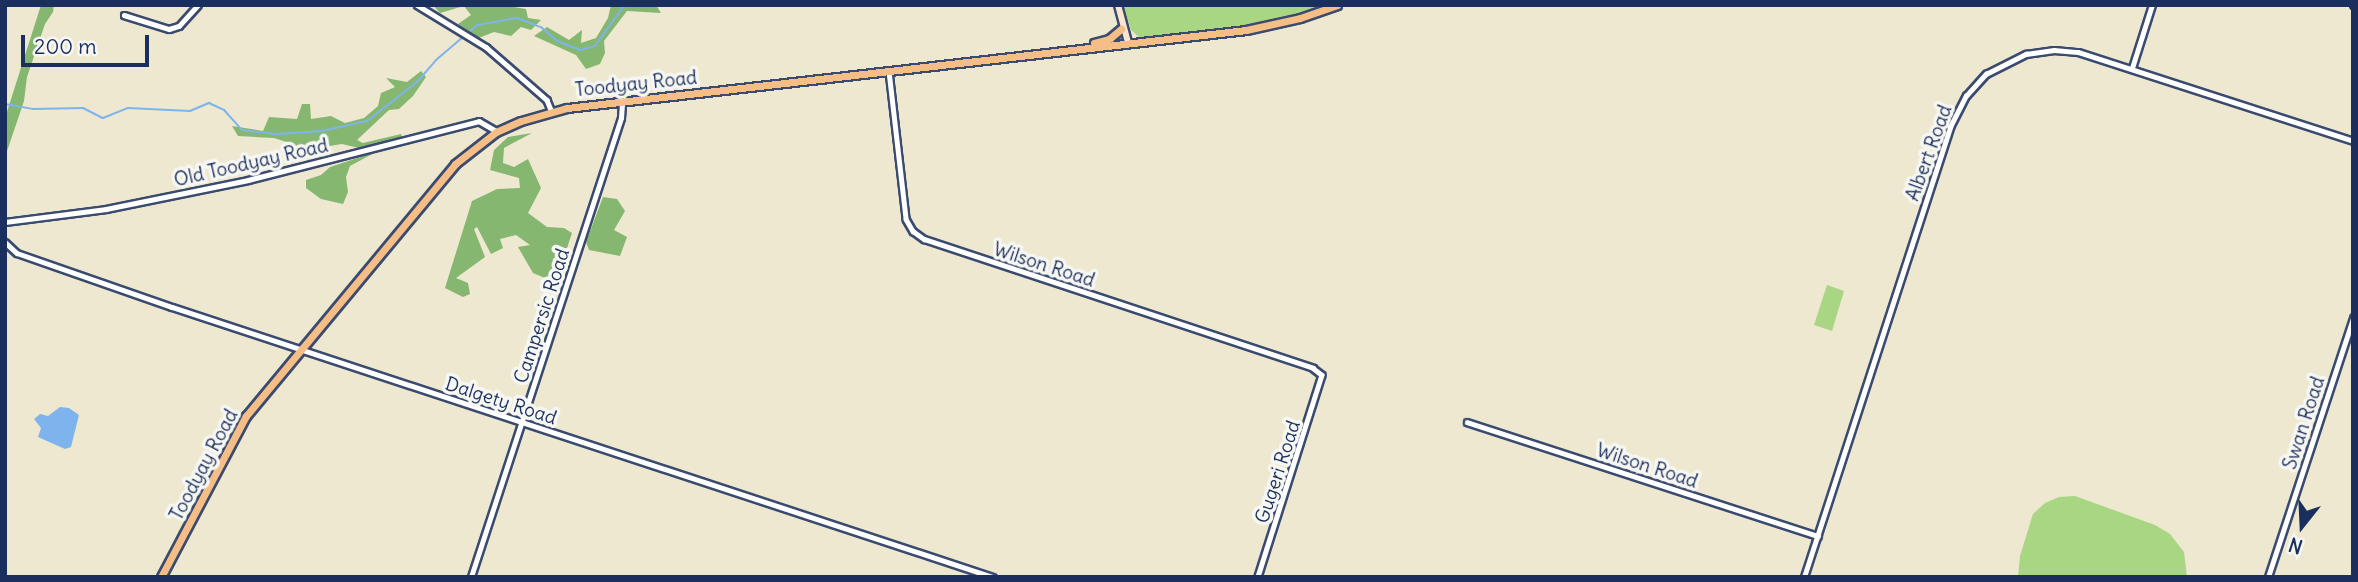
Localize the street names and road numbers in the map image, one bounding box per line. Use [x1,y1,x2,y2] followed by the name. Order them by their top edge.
[574,66,698,102] street label: Toodyay Road
[1901,102,1957,204] street label: Albert Road
[172,134,330,192] street label: Old Toodyay Road
[990,238,1098,292] street label: Wilson Road
[509,246,575,386] street label: Campersic Road
[442,372,560,430] street label: Dalgety Road
[2278,374,2330,472] street label: Swan Road
[165,406,243,524] street label: Toodyay Road
[1251,418,1305,526] street label: Gugeri Road
[1593,439,1701,493] street label: Wilson Road

